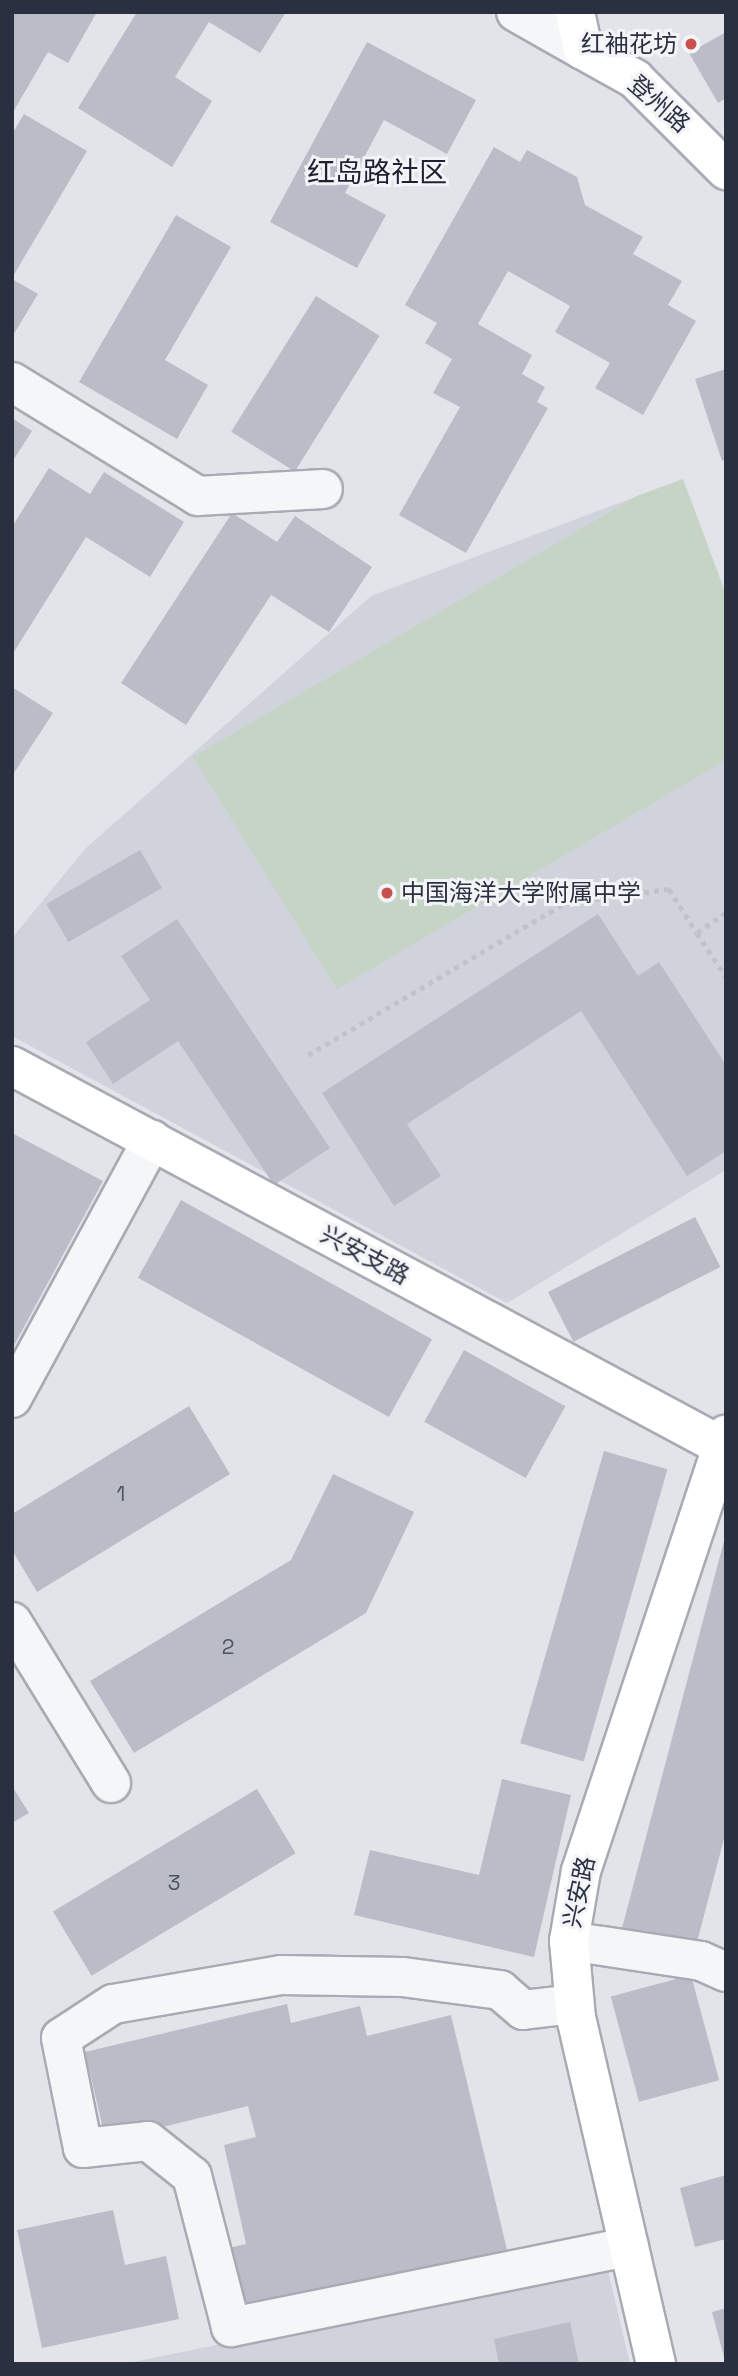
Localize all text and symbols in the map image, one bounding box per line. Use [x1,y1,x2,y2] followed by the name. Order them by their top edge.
[581,30,677,58] place label: 红袖花坊
[683,36,699,52] marker: 红袖花坊
[622,70,696,138] street label: 登州路
[307,155,447,189] district label: 红岛路社区
[401,879,641,907] place label: 中国海洋大学附属中学
[379,885,395,901] marker: 中国海洋大学附属中学
[316,1220,414,1290] street label: 兴安支路
[117,1481,125,1507] house number: 1
[222,1634,234,1660] house number: 2
[557,1854,601,1930] street label: 兴安路
[168,1870,180,1896] house number: 3

